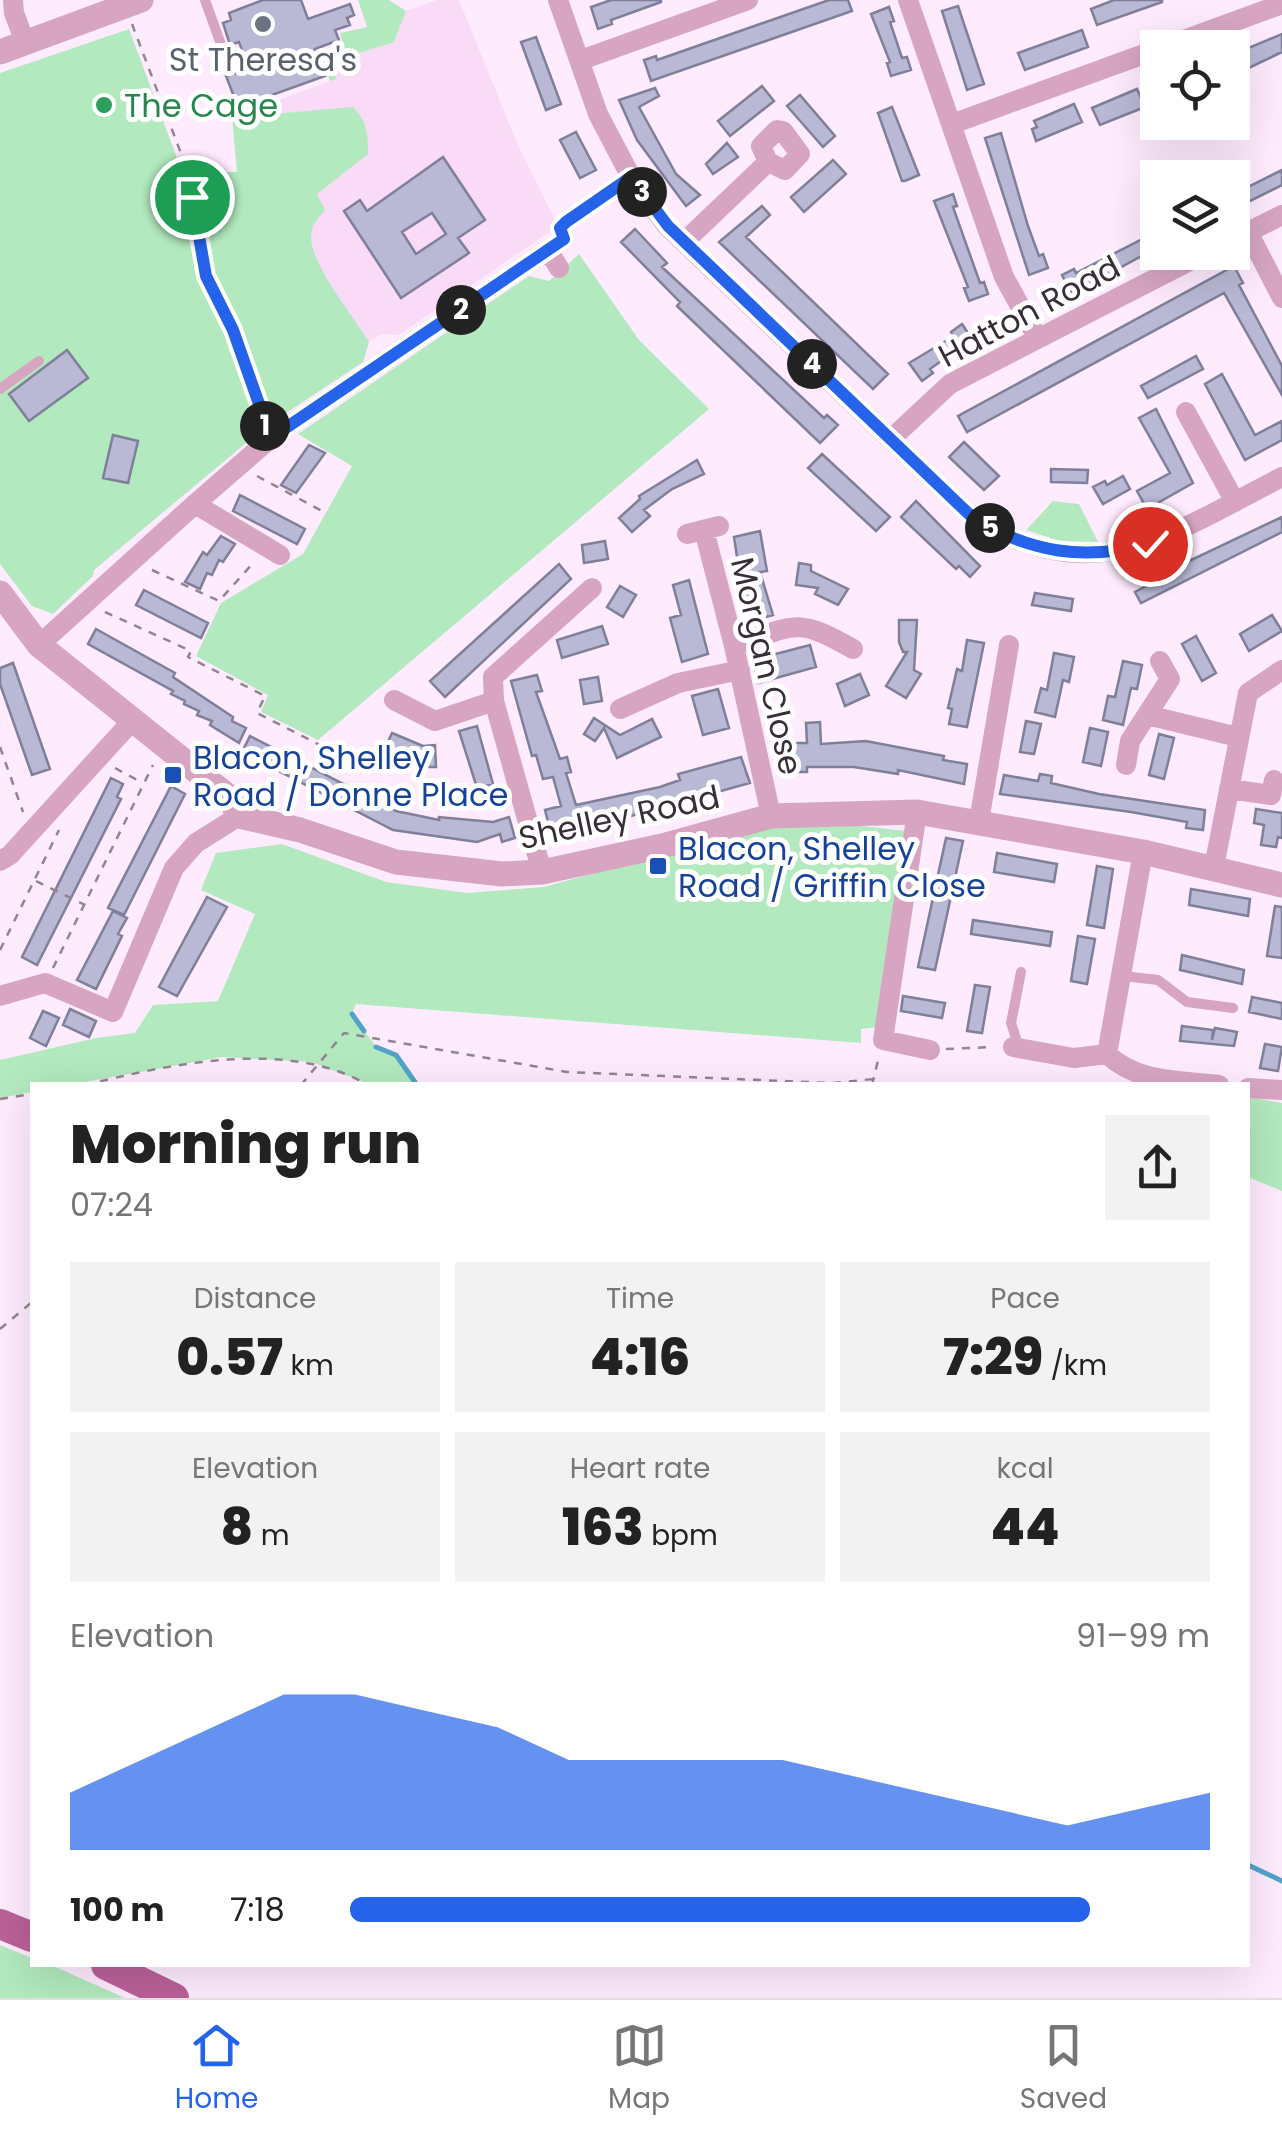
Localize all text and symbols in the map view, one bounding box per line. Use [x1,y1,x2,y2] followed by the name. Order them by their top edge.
[252,13,274,35] marker: St Theresa's
[1140,30,1250,270] map controls
[1140,30,1250,140] button: locate
[169,37,357,82] place label: St Theresa's
[124,83,278,128] place label: The Cage
[93,94,115,116] marker: The Cage
[150,155,235,240] pin
[1140,160,1250,270] button: layers
[617,167,667,217] pin: 3
[165,170,220,225] icon: arrive
[634,172,650,211] text: 3
[930,244,1128,378] street label: Hatton Road
[436,285,486,335] pin: 2
[453,290,469,329] text: 2
[787,339,837,389] pin: 4
[803,344,821,383] text: 4
[240,401,290,451] pin: 1
[260,406,270,445] text: 1
[1108,502,1193,587] pin
[965,503,1015,553] pin: 5
[981,508,999,547] text: 5
[1123,517,1178,572] icon: check
[720,553,814,779] street label: Morgan Close
[193,735,508,817] place label: Blacon, Shelley Road / Donne Place
[162,764,184,786] marker: Blacon, Shelley Road / Donne Place
[514,774,724,860] street label: Shelley Road
[678,826,986,908] place label: Blacon, Shelley Road / Griffin Close
[647,855,669,877] marker: Blacon, Shelley Road / Griffin Close
[70,1105,421,1182] text: Morning run
[1105,1115,1210,1220] button: share
[70,1182,153,1227] text: 07:24
[194,1279,316,1318] text: Distance
[606,1279,674,1318] text: Time
[990,1279,1060,1318] text: Pace
[176,1322,283,1393] text: 0.57
[590,1322,690,1393] text: 4:16
[943,1322,1043,1393] text: 7:29
[283,1346,334,1385] text: km
[1043,1346,1107,1385] text: /km
[192,1449,318,1488] text: Elevation
[570,1449,710,1488] text: Heart rate
[996,1449,1054,1488] text: kcal
[221,1492,253,1563] text: 8
[562,1492,644,1563] text: 163
[990,1492,1060,1563] text: 44
[253,1516,289,1555] text: m
[644,1516,718,1555] text: bpm
[70,1613,214,1658] text: Elevation
[1076,1613,1210,1658] text: 91–99 m
[70,1887,164,1932] text: 100 m
[230,1887,285,1932] text: 7:18
[175,2018,258,2120] tab: Home
[608,2018,670,2120] tab: Map
[1020,2018,1107,2120] tab: Saved

